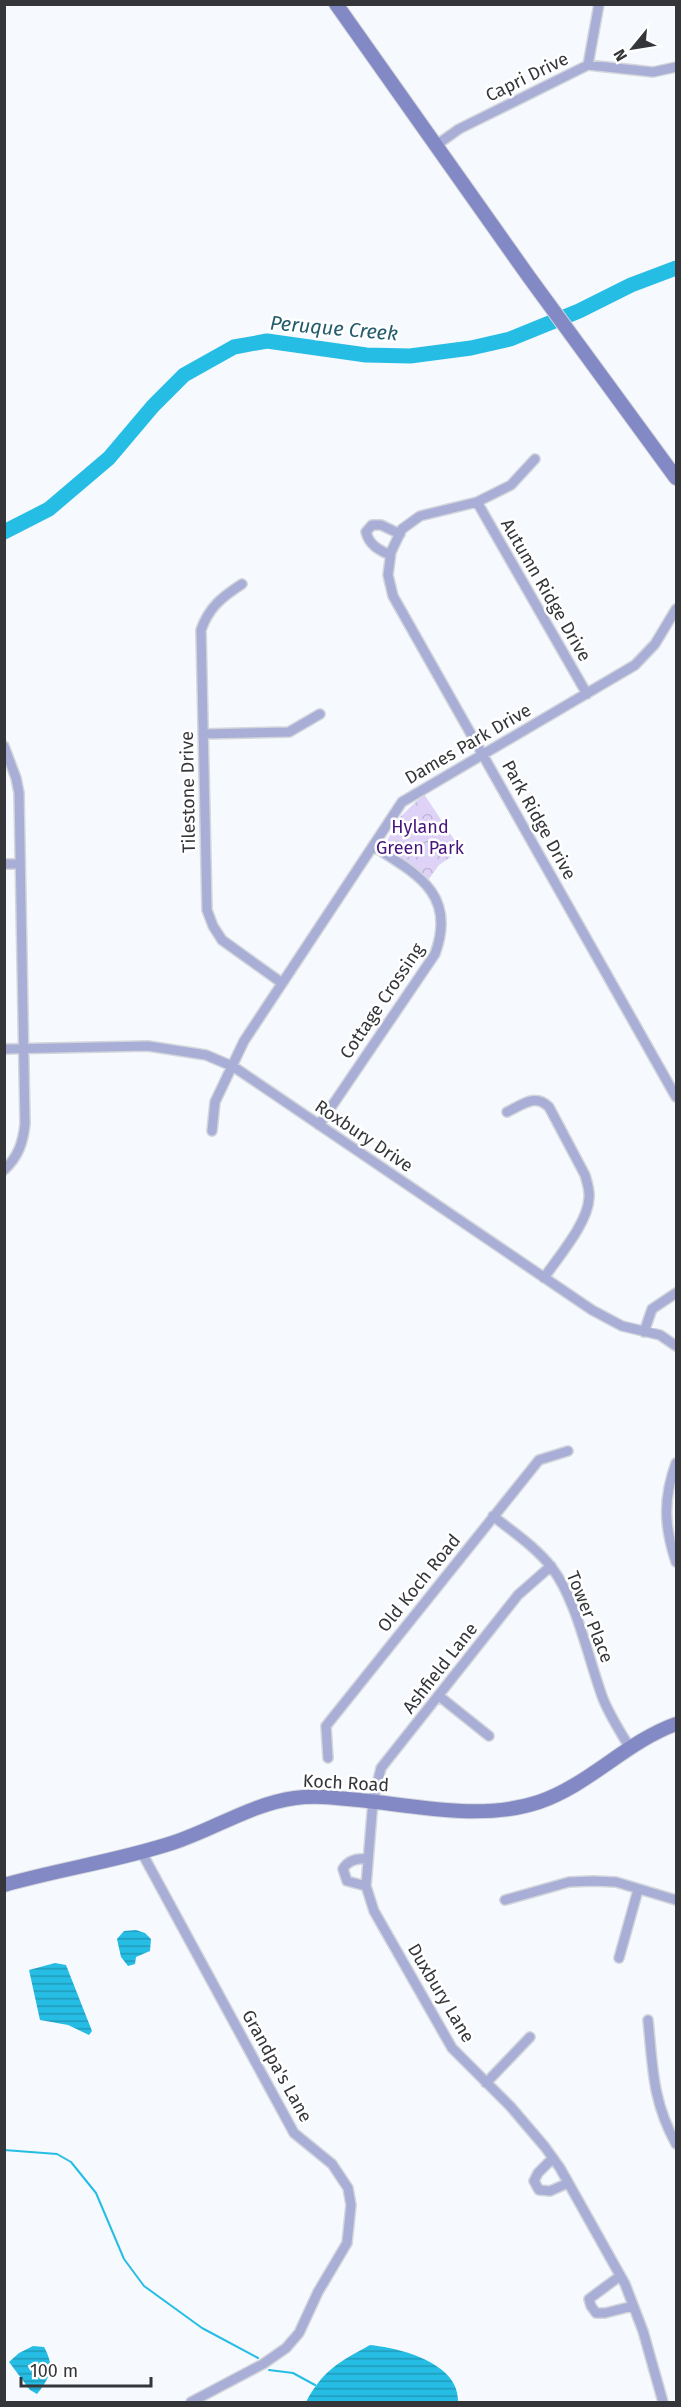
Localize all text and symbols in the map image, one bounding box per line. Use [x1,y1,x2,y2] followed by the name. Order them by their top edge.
[603,18,663,78] north arrow
[610,46,631,65] text: N
[482,48,572,106] street label: Capri Drive
[269,310,399,346] water label: Peruque Creek
[496,515,596,665] street label: Autumn Ridge Drive
[401,699,535,789] street label: Dames Park Drive
[176,731,200,853] street label: Tilestone Drive
[497,757,581,883] street label: Park Ridge Drive
[376,816,465,859] park label: Hyland Green Park
[335,938,429,1063] street label: Cottage Crossing
[311,1095,417,1177] street label: Roxbury Drive
[373,1530,465,1636] street label: Old Koch Road
[562,1568,618,1666] street label: Tower Place
[398,1618,482,1718] street label: Ashfield Lane
[302,1770,390,1796] street label: Koch Road
[403,1940,479,2046] street label: Duxbury Lane
[237,2006,317,2126] street label: Grandpa's Lane
[21,2350,152,2388] scale bar
[30,2360,78,2382] text: 100 m

